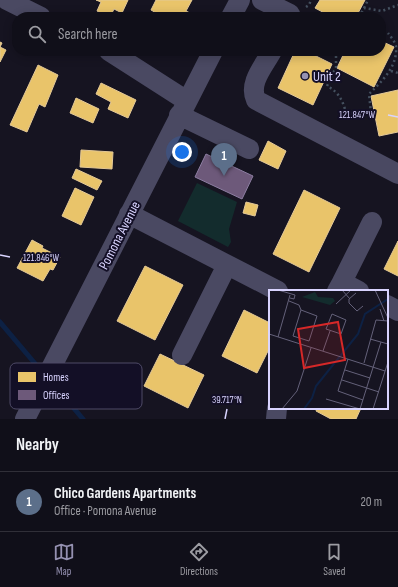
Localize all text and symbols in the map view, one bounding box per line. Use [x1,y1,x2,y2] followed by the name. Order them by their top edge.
[12,12,386,56] search box
[26,23,48,45] icon: search
[58,25,118,44] text: Search here
[313,68,341,85] place label: Unit 2
[300,71,310,81] marker: Unit 2
[339,109,375,121] text: 121.847°W
[172,142,192,162] your location
[211,143,237,176] pin: 1
[95,198,144,272] street label: Pomona Avenue
[23,252,59,264] text: 121.846°W
[269,290,388,409] inset map
[10,363,142,409] legend
[43,371,69,384] text: Homes
[43,389,70,402] text: Offices
[212,394,242,406] text: 39.717°N
[16,435,59,455] text: Nearby
[54,484,196,503] text: Chico Gardens Apartments
[26,494,32,510] text: 1
[360,494,382,510] text: 20 m
[54,503,156,519] text: Office · Pomona Avenue
[53,541,75,578] tab: Map
[180,541,218,578] tab: Directions
[323,541,345,578] tab: Saved

